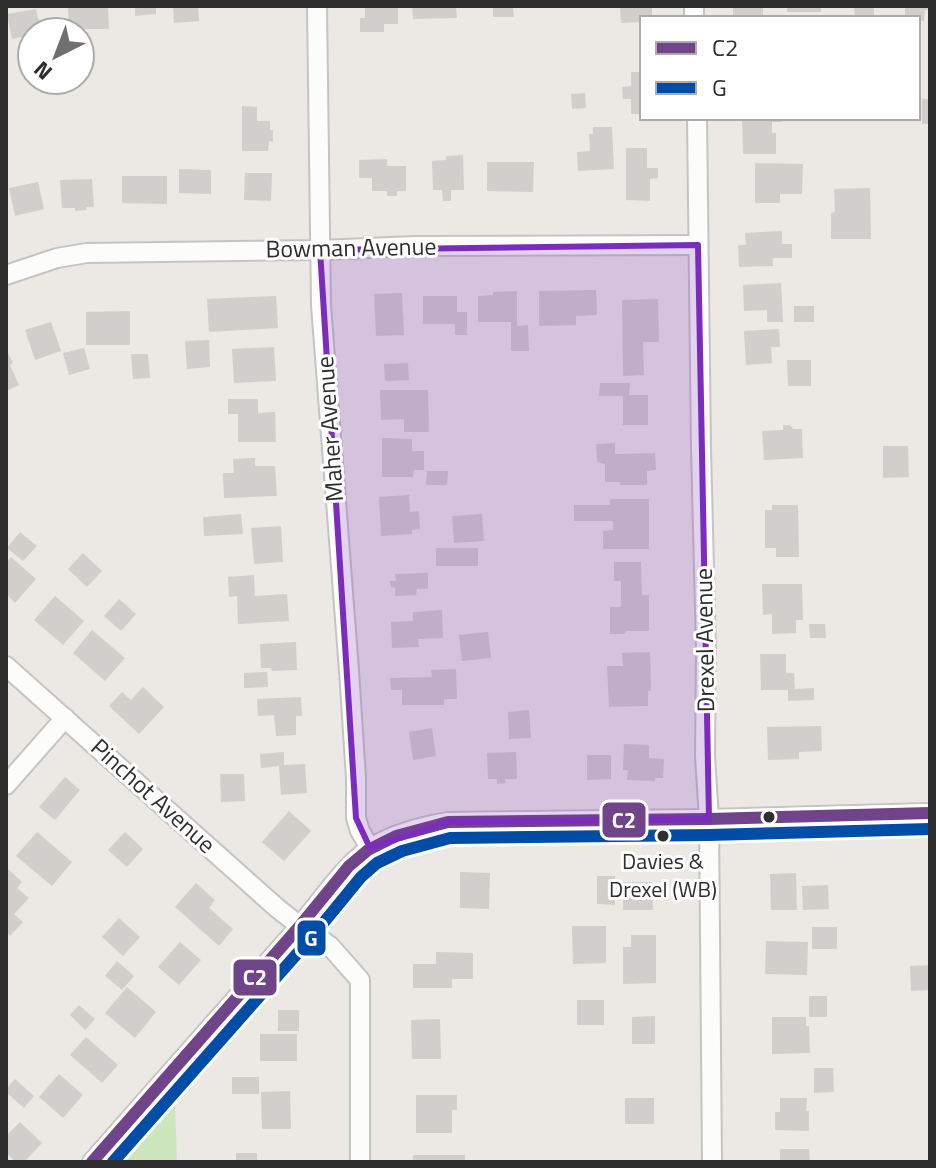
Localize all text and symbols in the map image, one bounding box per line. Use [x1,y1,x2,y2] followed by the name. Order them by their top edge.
[16,16,96,96] north arrow
[640,16,920,120] legend
[712,29,739,65] text: C2
[26,53,60,89] text: N
[712,69,727,105] text: G
[265,228,437,266] street label: Bowman Avenue
[306,355,352,503] street label: Maher Avenue
[685,568,723,712] street label: Drexel Avenue
[83,729,224,861] street label: Pinchot Avenue
[601,801,647,839] line badge: C2
[612,803,636,837] text: C2
[761,809,777,825] unlabelled marker
[655,828,671,844] marker: Davies & Drexel (WB)
[609,844,717,906] place label: Davies & Drexel (WB)
[296,919,327,957] line badge: G
[304,921,318,955] text: G
[232,958,278,997] line badge: C2
[243,960,267,994] text: C2

